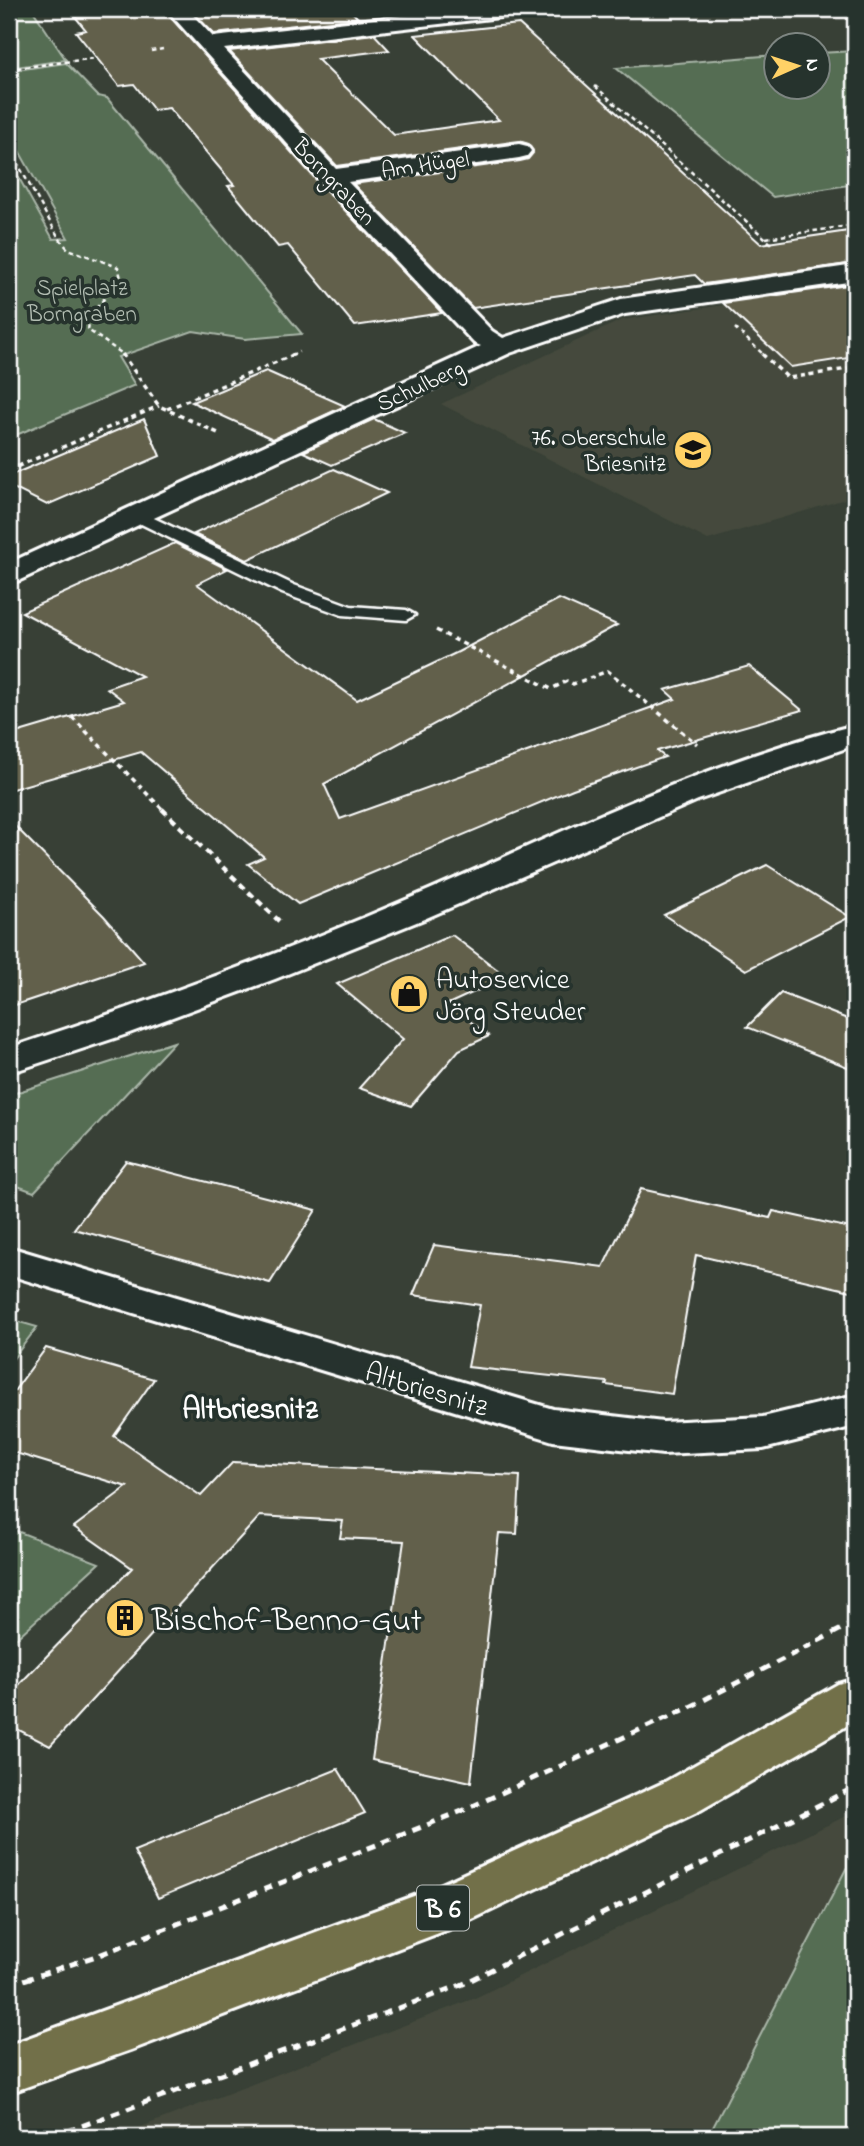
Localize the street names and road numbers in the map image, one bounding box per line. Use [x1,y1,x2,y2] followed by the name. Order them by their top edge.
[282,131,383,235] street label: Borngraben
[379,144,472,190] street label: Am Hügel
[372,353,471,423] street label: Schulberg
[359,1353,493,1430] street label: Altbriesnitz
[417,1885,469,1930] road number: B 6

